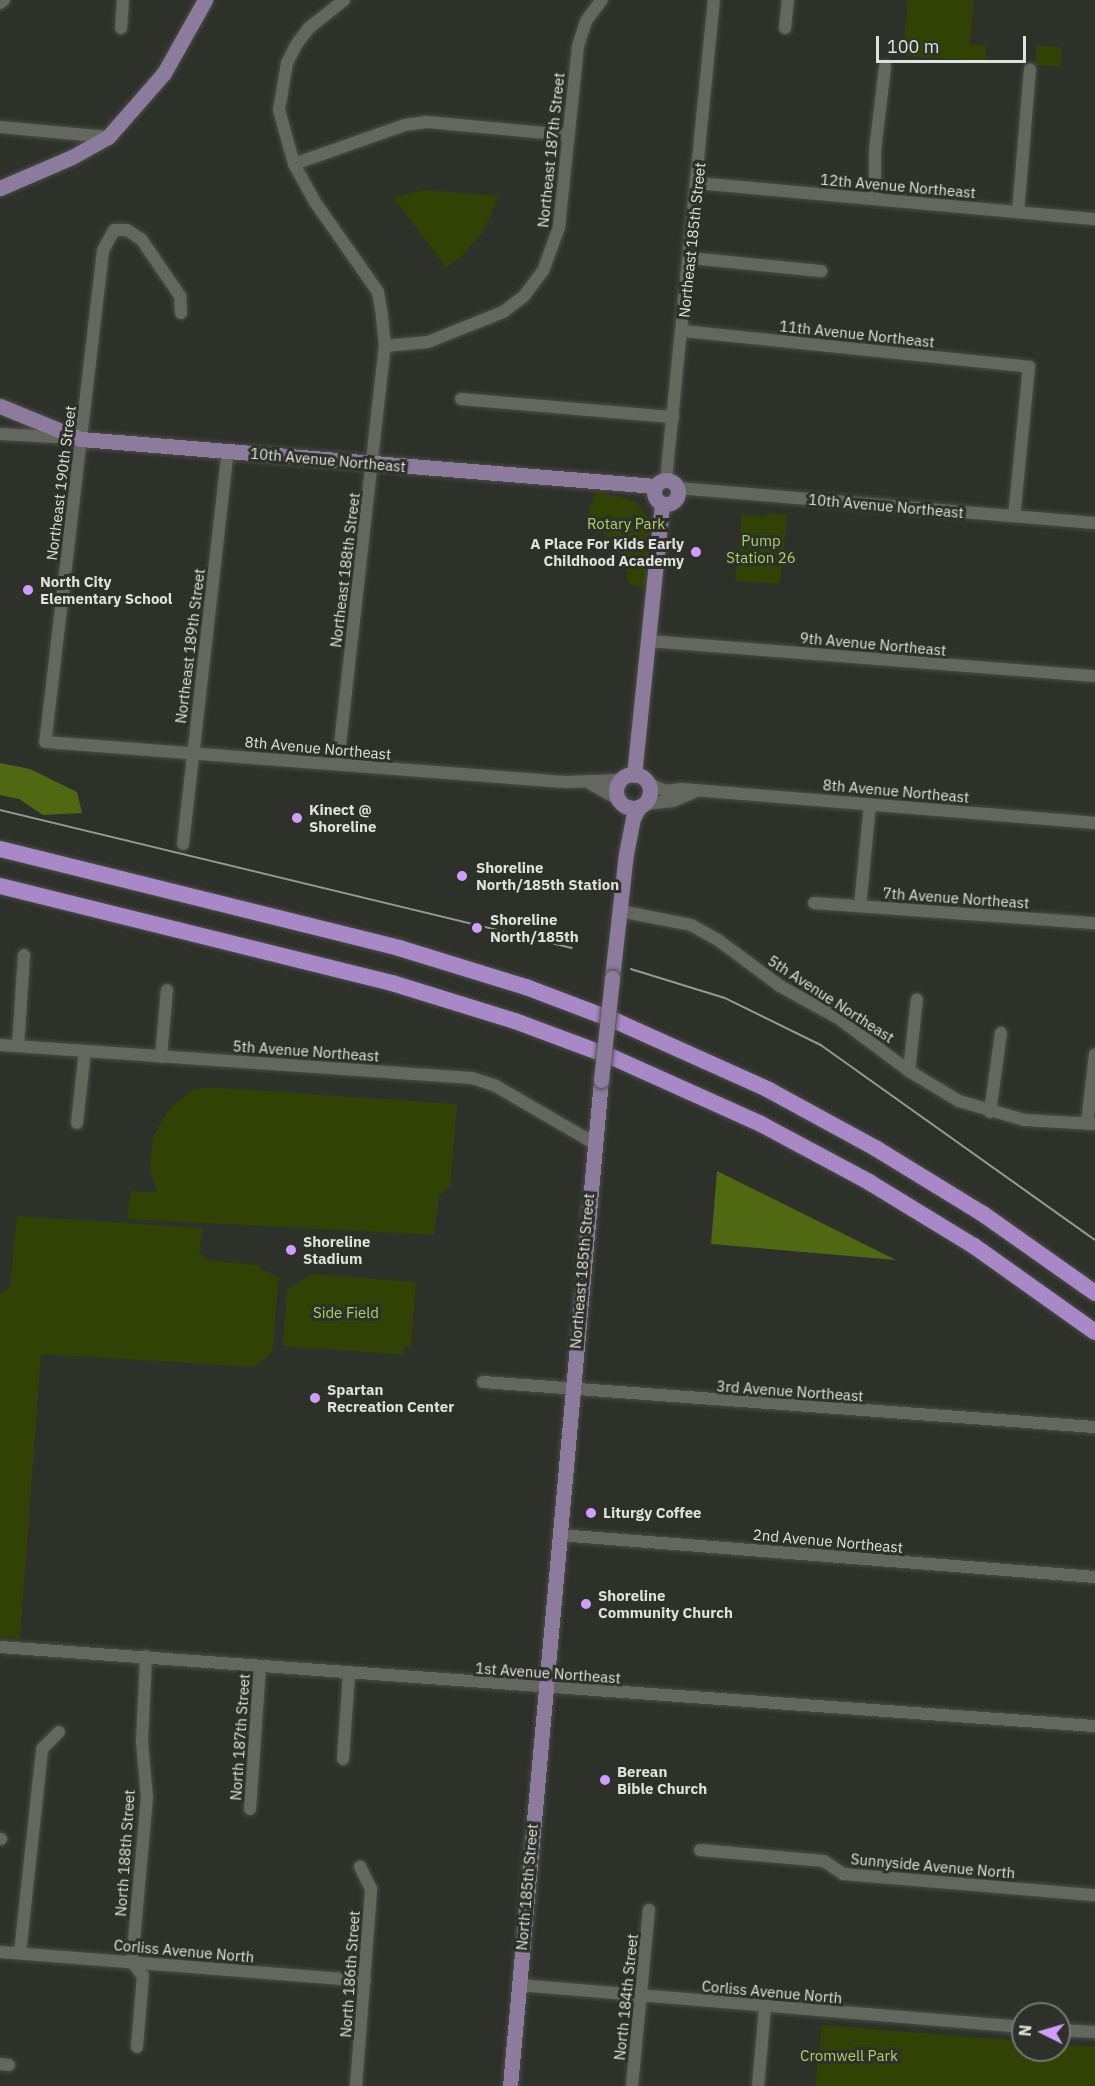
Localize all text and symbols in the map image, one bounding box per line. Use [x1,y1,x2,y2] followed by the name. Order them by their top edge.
[879,24,1029,62] scale bar
[887,35,939,58] text: 100 m
[534,71,568,229] street label: Northeast 187th Street
[675,161,709,319] street label: Northeast 185th Street
[820,170,976,202] street label: 12th Avenue Northeast
[778,317,936,351] street label: 11th Avenue Northeast
[43,404,79,562] street label: Northeast 190th Street
[250,444,406,476] street label: 10th Avenue Northeast
[808,490,964,522] street label: 10th Avenue Northeast
[327,491,363,649] street label: Northeast 188th Street
[587,515,665,533] park label: Rotary Park
[726,531,796,566] park label: Pump Station 26
[530,534,684,569] place label: A Place For Kids Early Childhood Academy
[689,545,703,559] marker: A Place For Kids Early Childhood Academy
[172,567,208,725] street label: Northeast 189th Street
[40,572,172,607] place label: North City Elementary School
[21,583,35,597] marker: North City Elementary School
[799,629,947,659] street label: 9th Avenue Northeast
[244,733,392,763] street label: 8th Avenue Northeast
[822,776,970,806] street label: 8th Avenue Northeast
[309,800,376,835] place label: Kinect @ Shoreline
[290,811,304,825] marker: Kinect @ Shoreline
[476,858,619,893] place label: Shoreline North/185th Station
[453,867,471,885] marker: Shoreline North/185th Station
[882,884,1030,912] street label: 7th Avenue Northeast
[490,910,579,945] place label: Shoreline North/185th
[468,919,486,937] marker: Shoreline North/185th
[764,951,898,1047] street label: 5th Avenue Northeast
[232,1037,380,1065] street label: 5th Avenue Northeast
[566,1192,598,1350] street label: Northeast 185th Street
[303,1232,370,1267] place label: Shoreline Stadium
[284,1243,298,1257] marker: Shoreline Stadium
[313,1304,379,1322] park label: Side Field
[716,1377,864,1405] street label: 3rd Avenue Northeast
[327,1380,454,1415] place label: Spartan Recreation Center
[308,1391,322,1405] marker: Spartan Recreation Center
[603,1504,702,1522] place label: Liturgy Coffee
[584,1506,598,1520] marker: Liturgy Coffee
[752,1525,904,1557] street label: 2nd Avenue Northeast
[598,1586,733,1621] place label: Shoreline Community Church
[579,1597,593,1611] marker: Shoreline Community Church
[475,1659,621,1687] street label: 1st Avenue Northeast
[227,1673,253,1801] street label: North 187th Street
[617,1762,707,1797] place label: Berean Bible Church
[598,1773,612,1787] marker: Berean Bible Church
[112,1789,138,1917] street label: North 188th Street
[512,1823,542,1951] street label: North 185th Street
[850,1850,1016,1882] street label: Sunnyside Avenue North
[337,1910,363,2038] street label: North 186th Street
[610,1933,642,2061] street label: North 184th Street
[113,1936,255,1966] street label: Corliss Avenue North
[701,1977,843,2007] street label: Corliss Avenue North
[1011,2002,1071,2062] north arrow
[1015,2024,1036,2037] text: N
[800,2047,898,2065] park label: Cromwell Park

